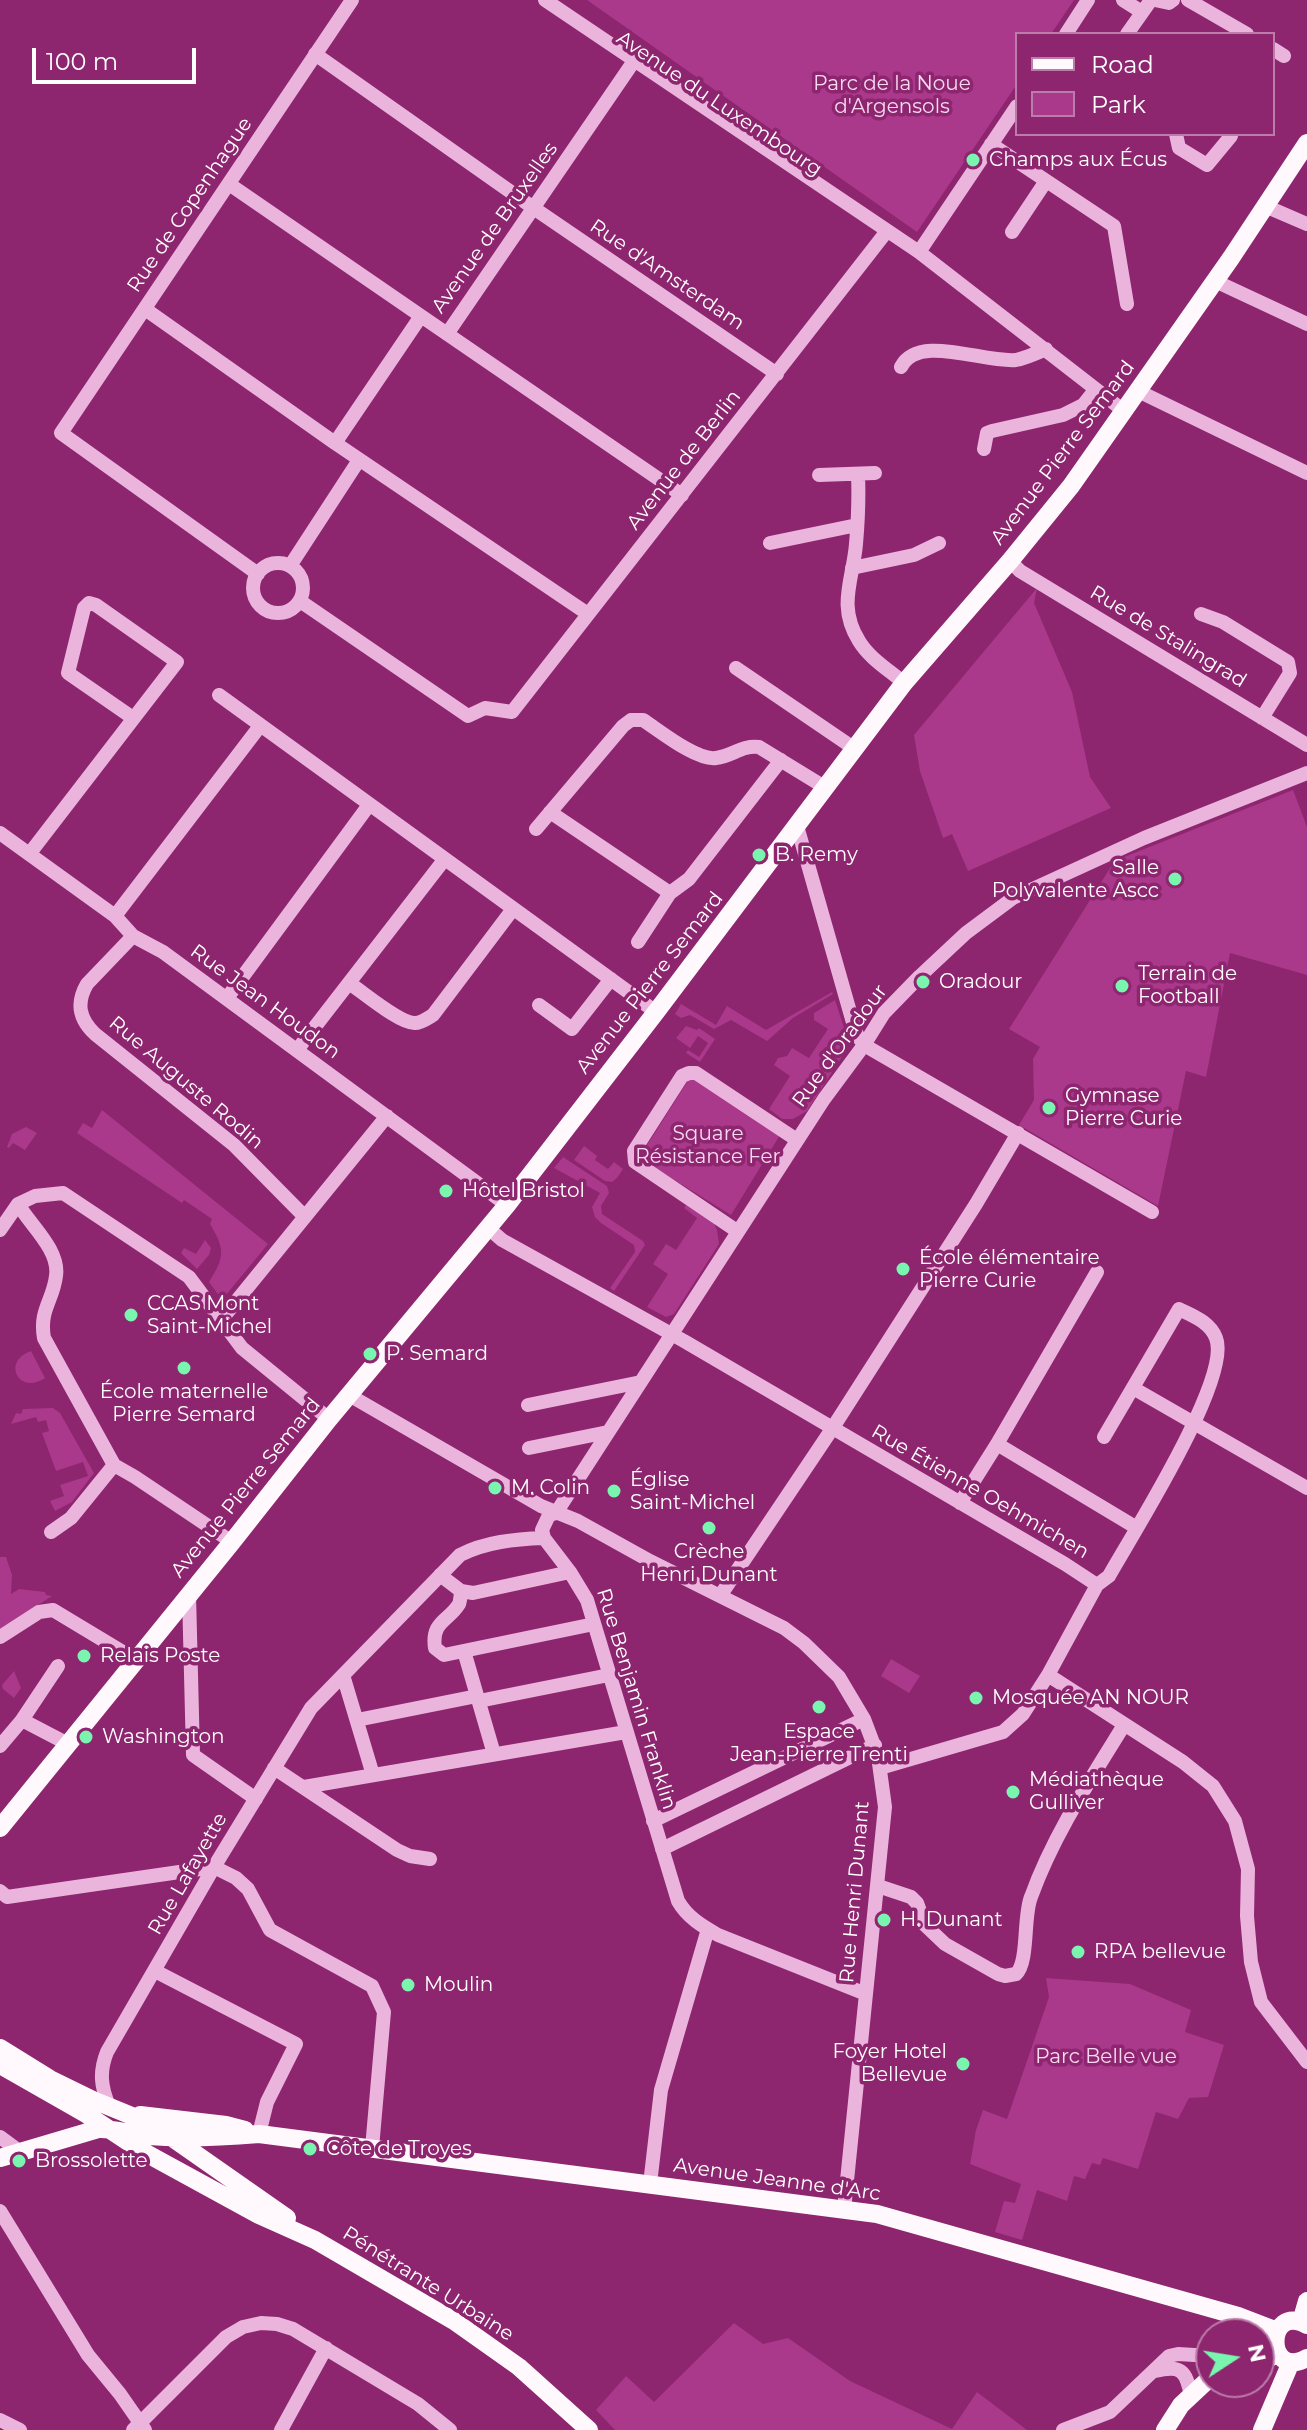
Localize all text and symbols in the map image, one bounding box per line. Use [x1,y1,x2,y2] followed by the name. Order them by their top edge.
[612,26,826,182] street label: Avenue du Luxembourg
[36,32,200,82] scale bar
[1015,32,1275,136] legend
[46,47,118,76] text: 100 m
[1091,50,1154,79] text: Road
[813,72,971,119] park label: Parc de la Noue d'Argensols
[1091,90,1146,119] text: Park
[122,113,258,297] street label: Rue de Copenhague
[427,138,563,318] street label: Avenue de Bruxelles
[989,148,1167,172] place label: Champs aux Écus
[964,151,982,169] marker: Champs aux Écus
[585,214,749,336] street label: Rue d'Amsterdam
[986,356,1140,550] street label: Avenue Pierre Semard
[622,385,746,535] street label: Avenue de Berlin
[1085,581,1251,693] street label: Rue de Stalingrad
[775,843,858,867] place label: B. Remy
[750,846,768,864] marker: B. Remy
[992,856,1159,903] place label: Salle Polyvalente Ascc
[1166,870,1184,888] marker: Salle Polyvalente Ascc
[572,887,728,1079] street label: Avenue Pierre Semard
[185,940,345,1064] street label: Rue Jean Houdon
[1138,962,1237,1009] place label: Terrain de Football
[939,970,1022,994] place label: Oradour
[914,973,932,991] marker: Oradour
[1113,977,1131,995] marker: Terrain de Football
[787,980,893,1112] street label: Rue d'Oradour
[104,1011,268,1155] street label: Rue Auguste Rodin
[1065,1084,1182,1131] place label: Gymnase Pierre Curie
[1040,1099,1058,1117] marker: Gymnase Pierre Curie
[635,1122,781,1169] park label: Square Résistance Fer
[462,1179,585,1203] place label: Hôtel Bristol
[437,1182,455,1200] marker: Hôtel Bristol
[919,1246,1100,1293] place label: École élémentaire Pierre Curie
[894,1260,912,1278] marker: École élémentaire Pierre Curie
[147,1292,272,1339] place label: CCAS Mont Saint-Michel
[122,1306,140,1324] marker: CCAS Mont Saint-Michel
[386,1342,488,1366] place label: P. Semard
[361,1345,379,1363] marker: P. Semard
[175,1359,193,1377] marker: École maternelle Pierre Semard
[100,1380,268,1427] place label: École maternelle Pierre Semard
[166,1393,326,1583] street label: Avenue Pierre Semard
[867,1420,1093,1564] street label: Rue Étienne Oehmichen
[630,1468,755,1515] place label: Église Saint-Michel
[511,1476,590,1500] place label: M. Colin
[486,1479,504,1497] marker: M. Colin
[605,1482,623,1500] marker: Église Saint-Michel
[700,1519,718,1537] marker: Crèche Henri Dunant
[640,1540,778,1587] place label: Crèche Henri Dunant
[591,1586,681,1812] street label: Rue Benjamin Franklin
[100,1644,220,1668] place label: Relais Poste
[75,1647,93,1665] marker: Relais Poste
[992,1686,1189,1710] place label: Mosquée AN NOUR
[967,1689,985,1707] marker: Mosquée AN NOUR
[810,1698,828,1716] marker: Espace Jean-Pierre Trenti
[730,1720,908,1767] place label: Espace Jean-Pierre Trenti
[102,1725,225,1749] place label: Washington
[77,1728,95,1746] marker: Washington
[1029,1768,1164,1815] place label: Médiathèque Gulliver
[1004,1783,1022,1801] marker: Médiathèque Gulliver
[835,1800,875,1984] street label: Rue Henri Dunant
[143,1809,233,1939] street label: Rue Lafayette
[900,1908,1003,1932] place label: H. Dunant
[875,1911,893,1929] marker: H. Dunant
[1094,1940,1226,1964] place label: RPA bellevue
[1069,1943,1087,1961] marker: RPA bellevue
[424,1973,493,1997] place label: Moulin
[399,1976,417,1994] marker: Moulin
[833,2040,947,2087] place label: Foyer Hotel Bellevue
[1035,2045,1177,2069] park label: Parc Belle vue
[954,2055,972,2073] marker: Foyer Hotel Bellevue
[326,2137,472,2161] place label: Côte de Troyes
[301,2140,319,2158] marker: Côte de Troyes
[35,2149,148,2173] place label: Brossolette
[10,2152,28,2170] marker: Brossolette
[672,2154,882,2206] street label: Avenue Jeanne d'Arc
[338,2222,518,2346] street label: Pénétrante Urbaine
[1195,2318,1275,2398] north arrow
[1242,2342,1272,2365] text: N

